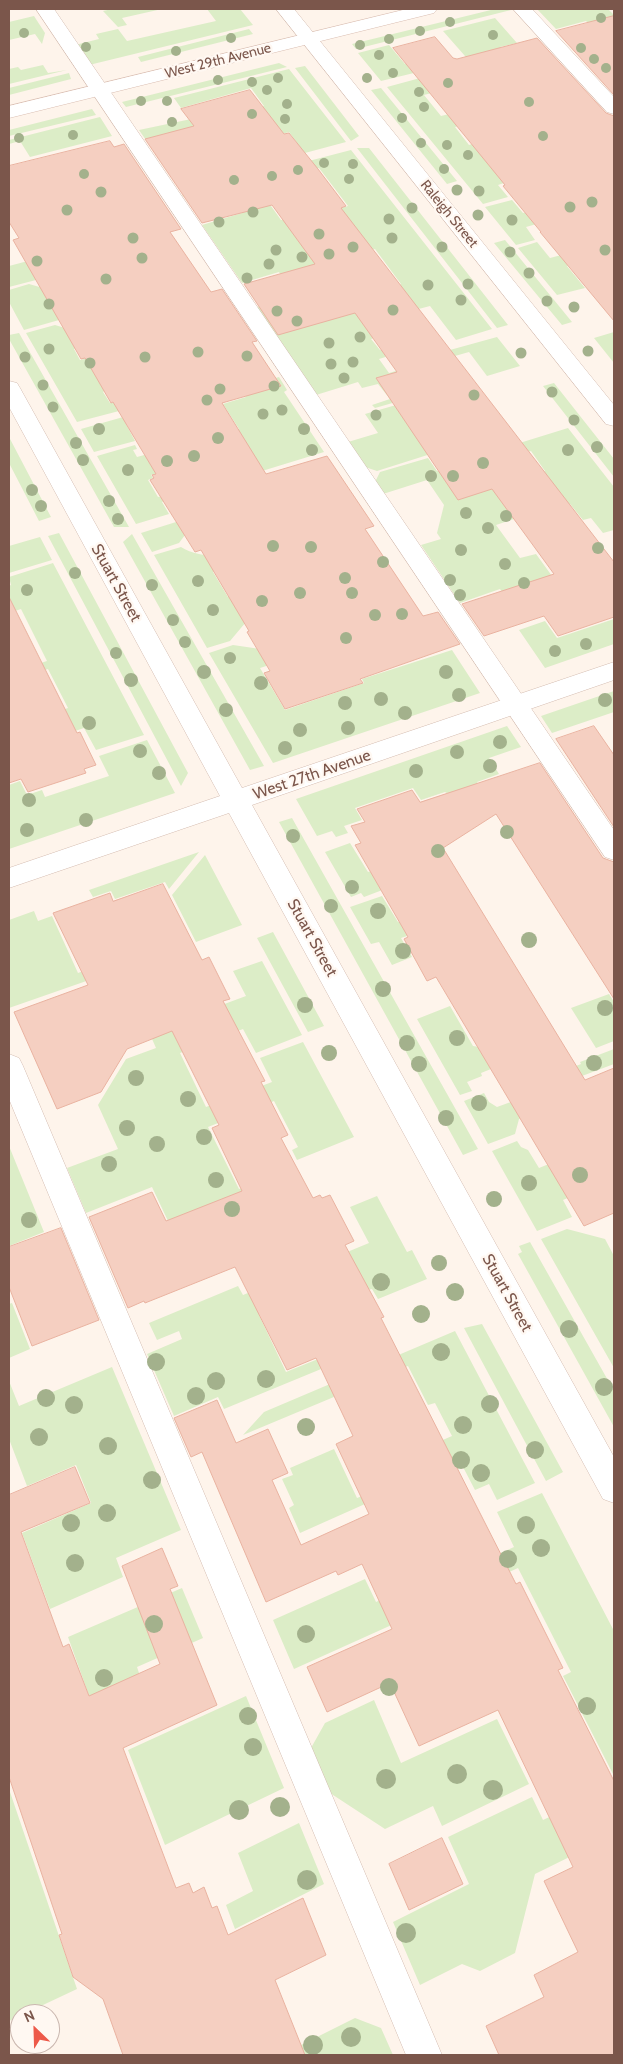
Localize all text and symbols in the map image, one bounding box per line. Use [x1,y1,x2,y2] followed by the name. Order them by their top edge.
[163,40,273,82] street label: West 29th Avenue
[417,177,481,251] street label: Raleigh Street
[87,541,145,625] street label: Stuart Street
[251,746,373,804] street label: West 27th Avenue
[283,896,341,980] street label: Stuart Street
[478,1251,536,1335] street label: Stuart Street
[10,2004,60,2054] north arrow
[21,2006,37,2026] text: N

